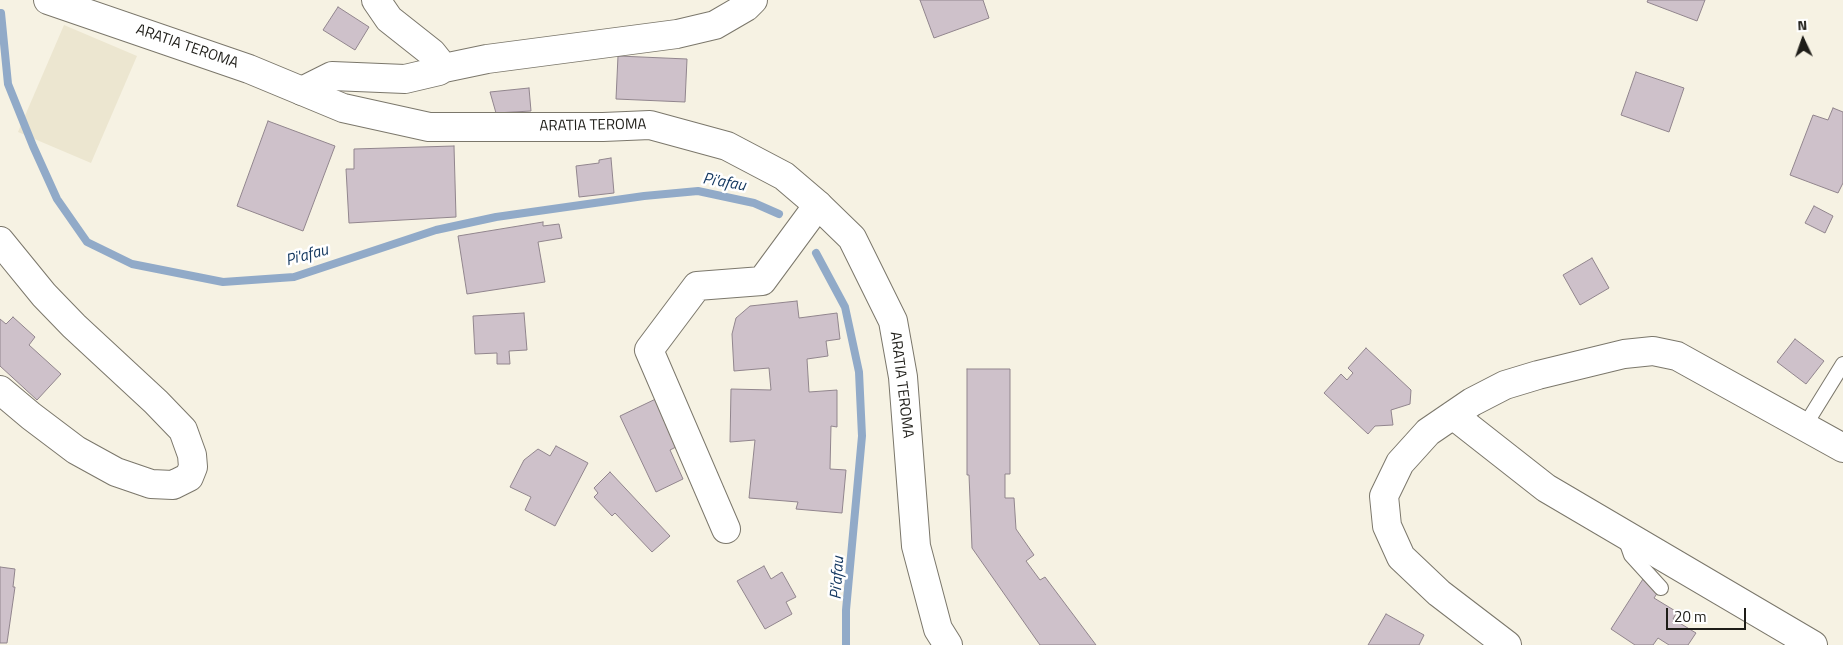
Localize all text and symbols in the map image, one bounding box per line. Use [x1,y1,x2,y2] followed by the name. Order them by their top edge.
[1797,14,1808,35] text: N
[1778,15,1828,65] north arrow
[133,21,241,73] street label: ARATIA TEROMA
[539,116,647,136] street label: ARATIA TEROMA
[701,170,747,196] water label: Pi'afau
[284,241,330,271] water label: Pi'afau
[886,331,916,439] street label: ARATIA TEROMA
[827,556,849,600] water label: Pi'afau
[1668,598,1748,630] scale bar
[1674,605,1707,628] text: 20 m

